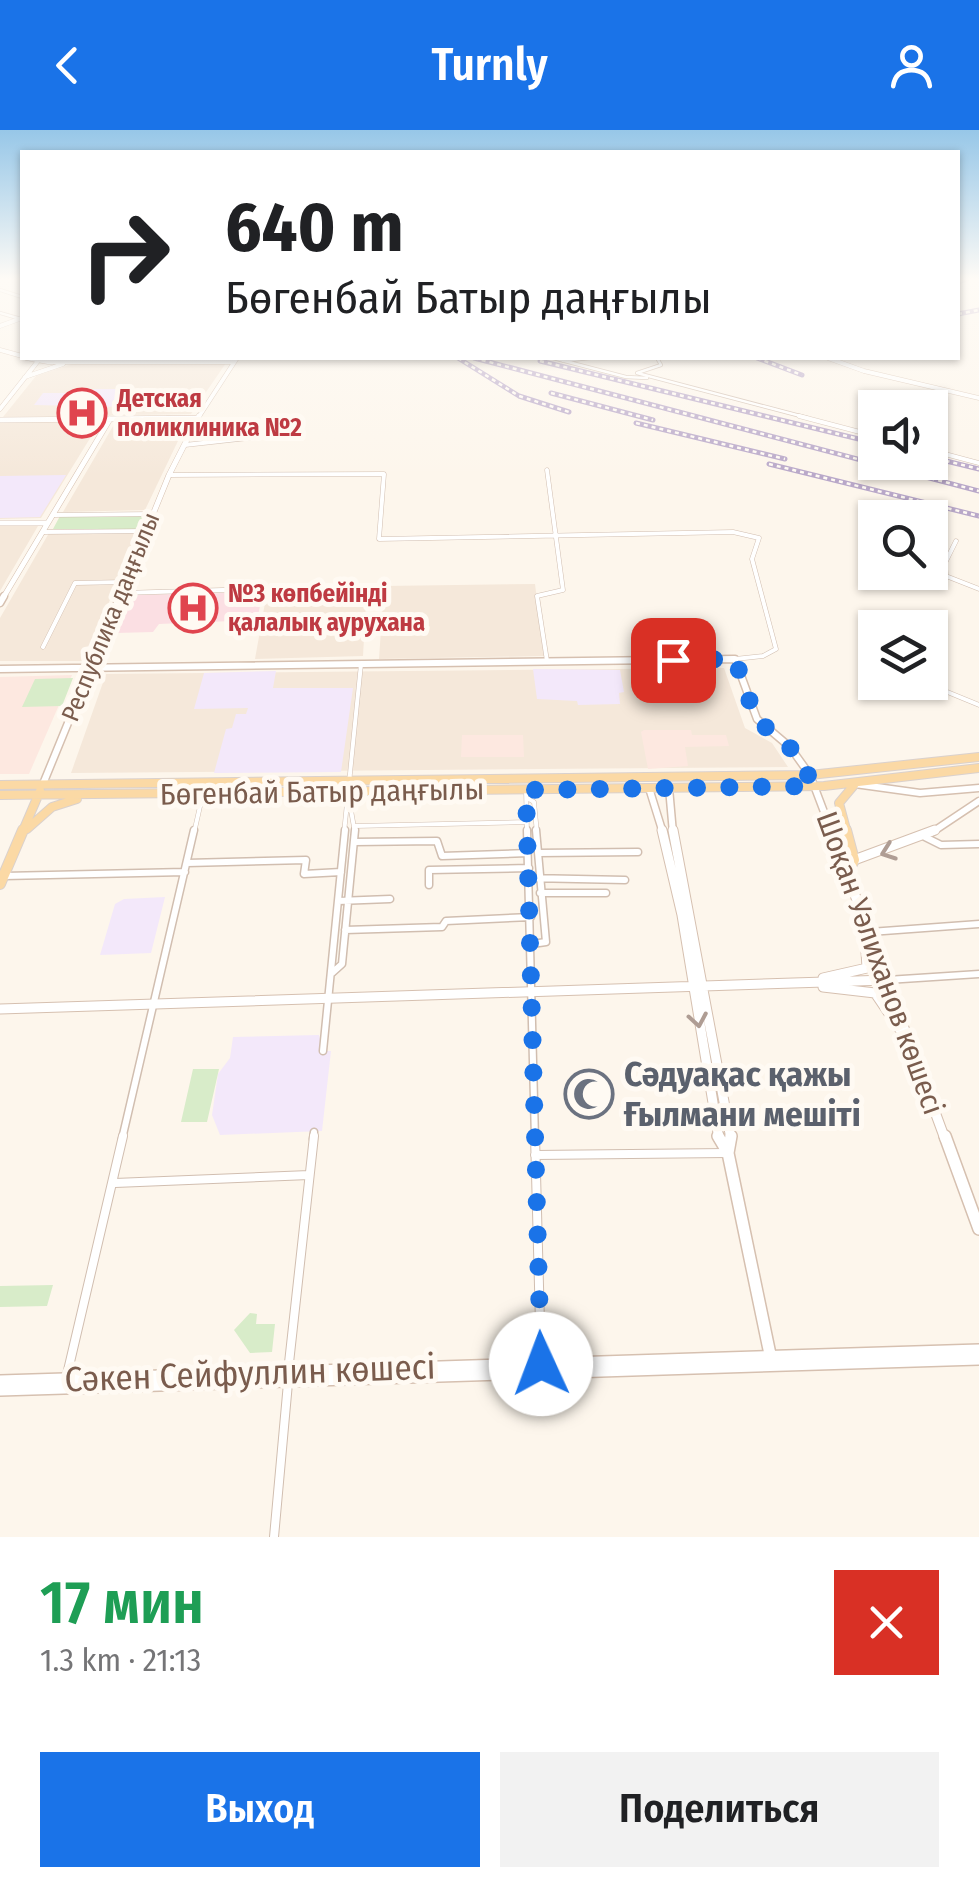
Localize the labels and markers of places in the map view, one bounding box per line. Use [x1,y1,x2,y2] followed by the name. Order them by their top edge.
[116,384,302,443] place label: Детская поликлиника №2
[56,387,108,439] hospital icon: Детская поликлиника №2
[228,579,425,638] place label: №3 көпбейінді қалалық аурухана
[167,582,219,634] hospital icon: №3 көпбейінді қалалық аурухана
[631,618,716,703] pin
[623,1053,861,1135] place label: Сәдуақас қажы Ғылмани мешіті
[563,1068,615,1120] mosque icon: Сәдуақас қажы Ғылмани мешіті

